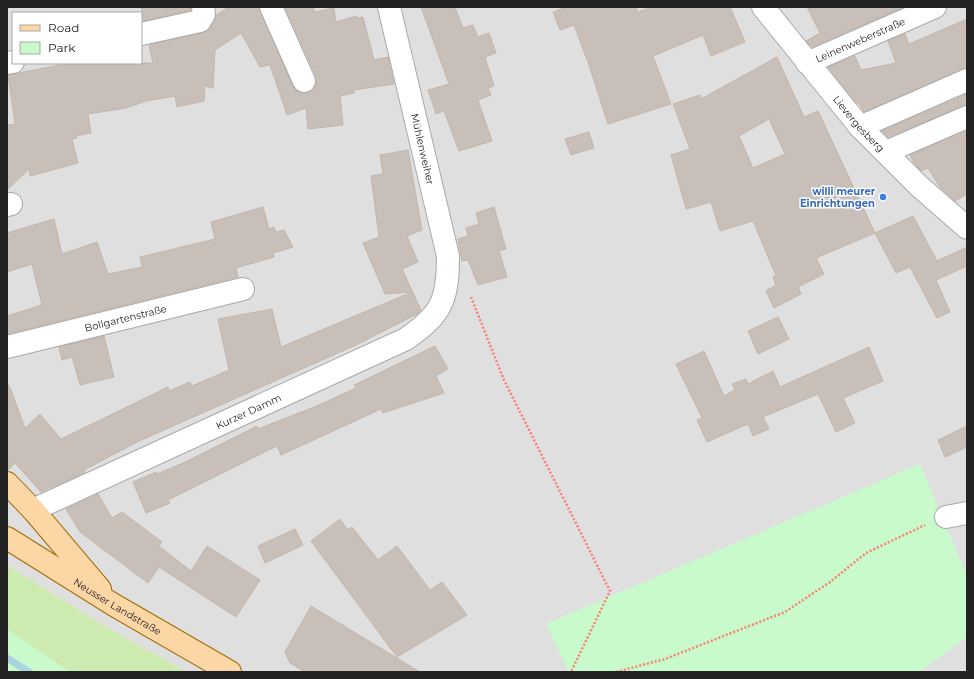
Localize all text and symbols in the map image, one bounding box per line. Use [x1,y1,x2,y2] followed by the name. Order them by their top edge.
[12,12,142,64] legend
[813,15,907,66] street label: Leinenweberstraße
[48,20,79,35] text: Road
[48,40,76,55] text: Park
[830,93,887,155] street label: Lievergesberg
[408,112,437,186] street label: Mühlenweiher
[800,185,876,210] place label: willi meurer Einrichtungen
[878,192,888,202] marker: willi meurer Einrichtungen
[83,302,168,335] street label: Bollgartenstraße
[214,391,284,432] street label: Kurzer Damm
[71,575,164,638] street label: Neusser Landstraße

